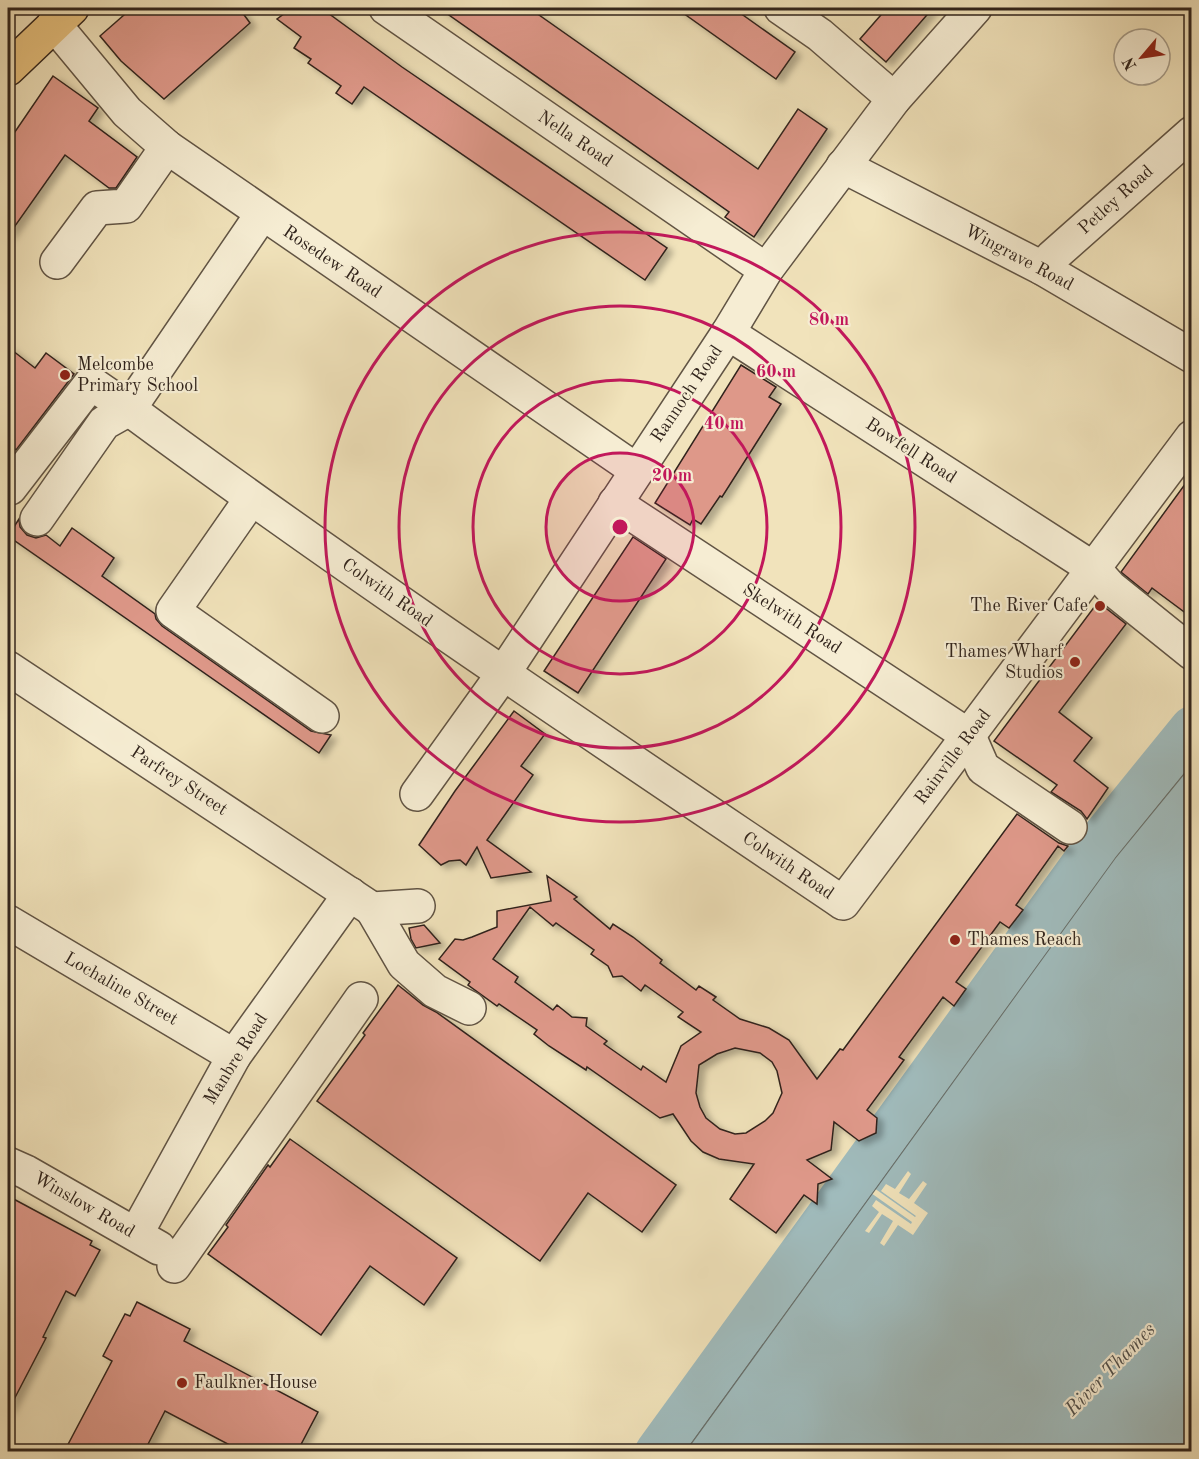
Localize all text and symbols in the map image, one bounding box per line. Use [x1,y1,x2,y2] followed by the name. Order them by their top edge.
[1112,27,1172,87] north arrow
[1120,53,1141,73] text: N
[534,108,616,170] street label: Nella Road
[1075,162,1157,238] street label: Petley Road
[279,222,385,302] street label: Rosedew Road
[962,222,1076,294] street label: Wingrave Road
[809,311,849,329] text: 80 m
[648,342,726,446] street label: Rannoch Road
[77,356,198,395] place label: Melcombe Primary School
[756,363,796,381] text: 60 m
[58,368,72,382] marker: Melcombe Primary School
[704,415,744,433] text: 40 m
[862,415,960,487] street label: Bowfell Road
[652,467,692,485] text: 20 m
[610,517,630,537] centre of rings
[338,555,436,631] street label: Colwith Road
[739,580,845,658] street label: Skelwith Road
[970,597,1088,615] place label: The River Cafe
[1093,599,1107,613] marker: The River Cafe
[945,643,1064,682] place label: Thames Wharf Studios
[1068,655,1082,669] marker: Thames Wharf Studios
[912,706,994,808] street label: Rainville Road
[127,743,231,819] street label: Parfrey Street
[739,829,837,903] street label: Colwith Road
[967,931,1082,949] place label: Thames Reach
[948,933,962,947] marker: Thames Reach
[61,949,181,1029] street label: Lochaline Street
[201,1010,271,1108] street label: Manbre Road
[30,1169,138,1241] street label: Winslow Road
[1061,1320,1160,1421] water label: River Thames
[194,1374,317,1392] place label: Faulkner House
[175,1376,189,1390] marker: Faulkner House

